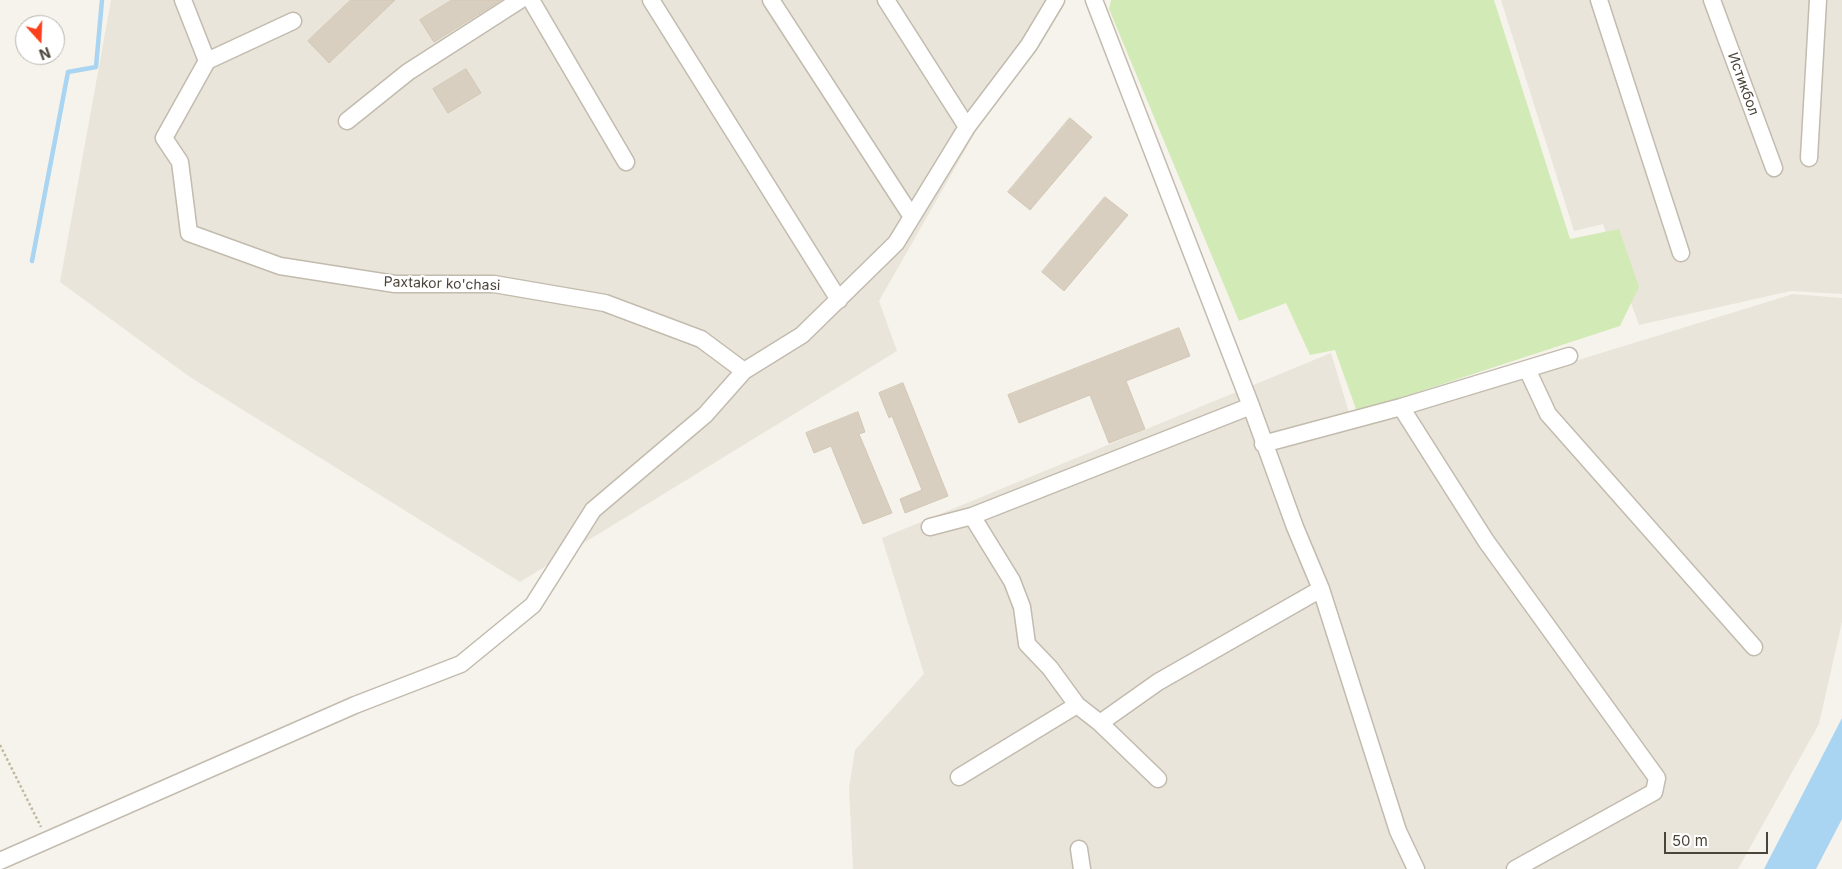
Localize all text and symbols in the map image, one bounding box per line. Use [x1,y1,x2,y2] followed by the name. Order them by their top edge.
[15,15,65,65] north arrow
[37,44,53,63] text: N
[1724,50,1762,118] street label: Истикбол
[383,274,501,294] street label: Paxtakor ko'chasi
[1667,822,1771,854] scale bar
[1672,831,1708,850] text: 50 m

